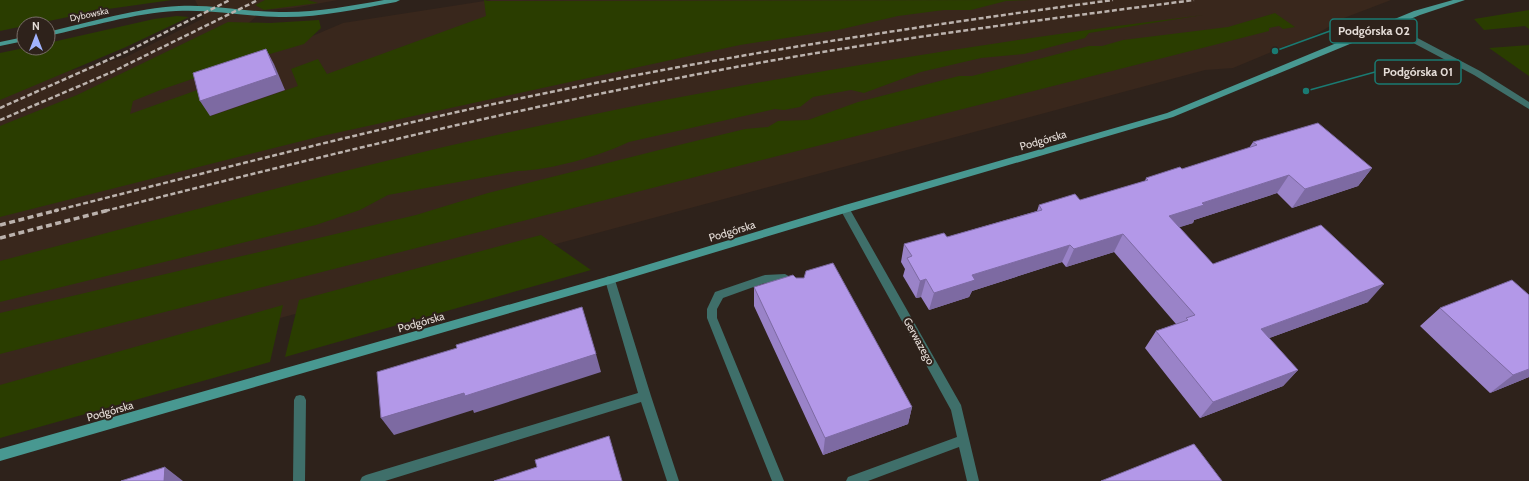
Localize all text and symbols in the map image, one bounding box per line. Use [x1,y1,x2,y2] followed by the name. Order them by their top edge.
[69,4,110,23] street label: Dybowska
[16,16,56,56] north arrow
[32,19,40,33] text: N
[1330,19,1417,43] callout: Podgórska 02
[1338,23,1410,38] text: Podgórska 02
[1375,60,1461,84] callout: Podgórska 01
[1383,64,1453,79] text: Podgórska 01
[1018,126,1069,153] street label: Podgórska
[707,217,758,245] street label: Podgórska
[396,308,447,335] street label: Podgórska
[900,315,938,367] street label: Gerwazego
[85,397,136,424] street label: Podgórska

